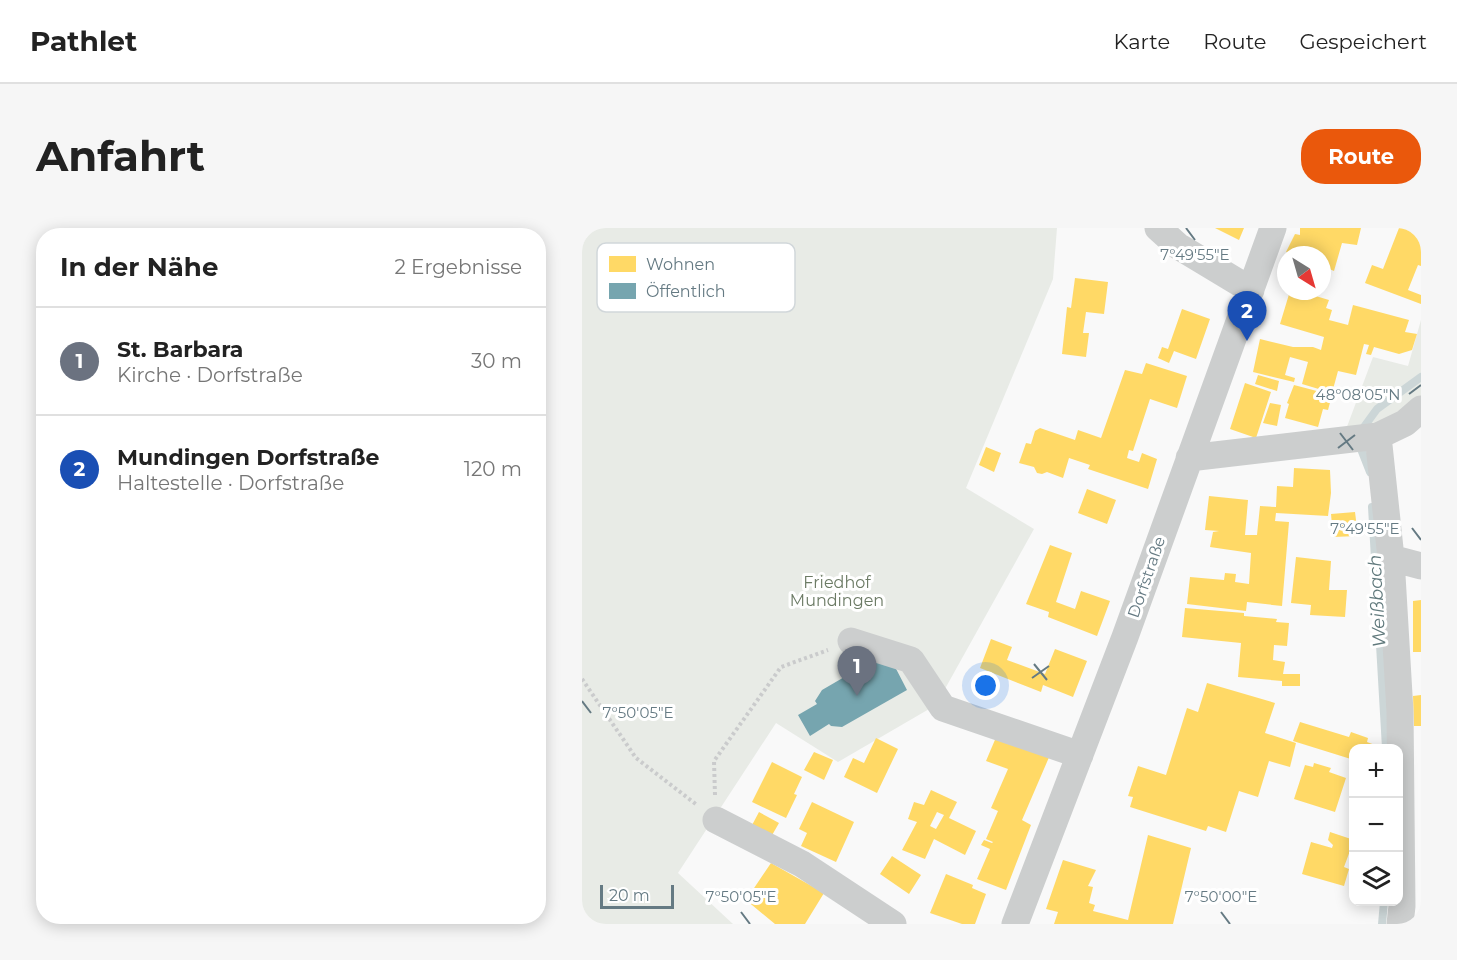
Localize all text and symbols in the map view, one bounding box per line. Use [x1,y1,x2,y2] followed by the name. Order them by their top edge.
[30,24,137,58] text: Pathlet
[1114,29,1170,54] text: Karte
[1203,29,1266,54] text: Route
[1299,29,1427,54] text: Gespeichert
[1301,129,1421,184] button: Route
[36,130,205,182] text: Anfahrt
[597,243,795,312] legend
[1160,245,1230,264] text: 7°49'55"E
[1277,246,1331,300] north arrow
[60,251,218,283] text: In der Nähe
[394,255,522,279] text: 2 Ergebnisse
[646,255,715,274] text: Wohnen
[646,281,725,301] text: Öffentlich
[1228,291,1266,341] pin: 2
[117,336,243,363] text: St. Barbara
[76,349,83,373] text: 1
[471,349,522,373] text: 30 m
[117,363,303,387] text: Kirche · Dorfstraße
[1316,385,1400,404] text: 48°08'05"N
[117,444,379,471] text: Mundingen Dorfstraße
[74,457,85,481] text: 2
[464,457,522,481] text: 120 m
[117,471,344,495] text: Haltestelle · Dorfstraße
[1330,519,1400,538] text: 7°49'55"E
[1124,534,1169,620] street label: Dorfstraße
[1364,554,1390,648] water label: Weißbach
[790,573,884,610] park label: Friedhof Mundingen
[838,646,876,696] pin: 1
[971,671,1000,700] your location
[602,703,674,722] text: 7°50'05"E
[1349,744,1403,906] map controls
[1349,744,1403,798] button: +
[1349,798,1403,852] button: −
[1349,852,1403,906] button: layers
[600,882,674,910] scale bar
[609,886,650,905] text: 20 m
[705,887,777,906] text: 7°50'05"E
[1185,887,1257,906] text: 7°50'00"E

